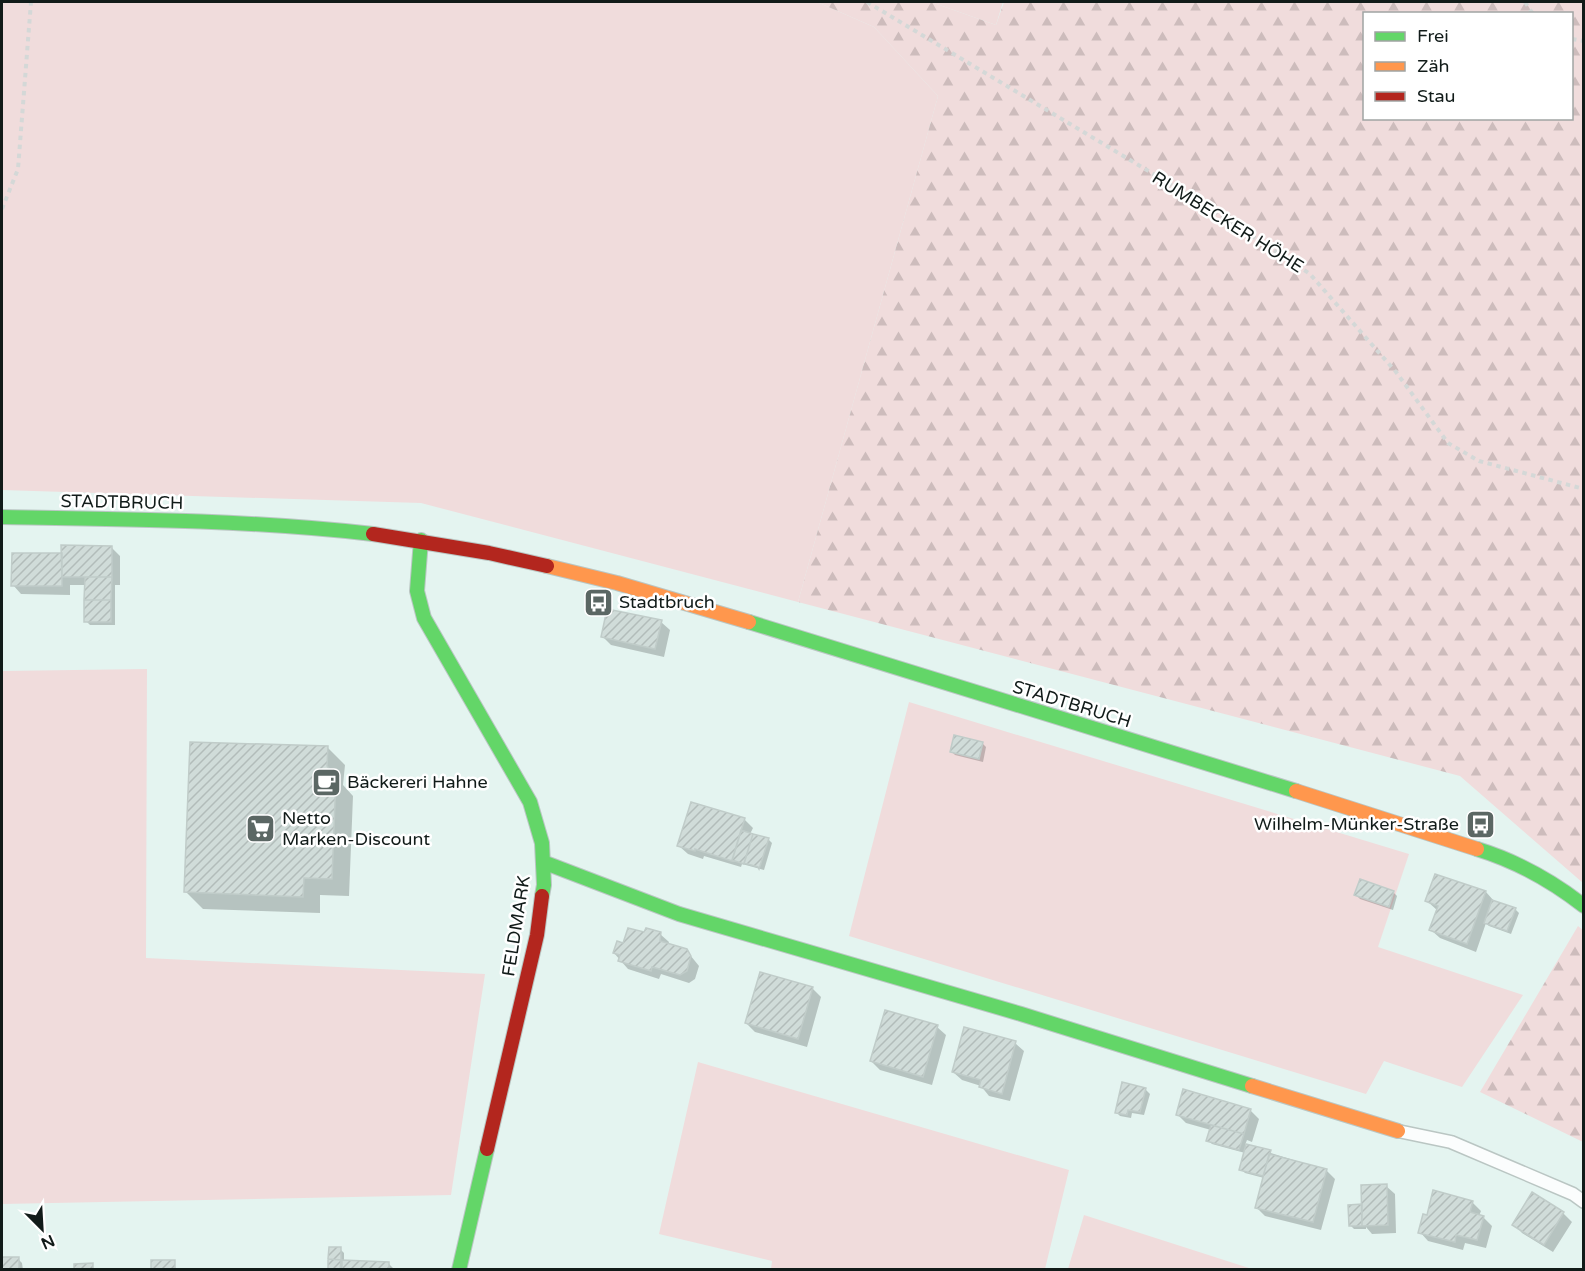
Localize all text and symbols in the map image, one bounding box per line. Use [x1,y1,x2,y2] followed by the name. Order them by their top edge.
[1363,12,1573,120] legend
[1417,25,1449,47] text: Frei
[1417,55,1450,77] text: Zäh
[1417,85,1456,107] text: Stau
[1148,166,1308,278] street label: RUMBECKER HÖHE
[60,490,184,514] street label: STADTBRUCH
[582,586,614,618] bus stop icon: Stadtbruch
[619,591,715,613] place label: Stadtbruch
[1010,676,1134,732] street label: STADTBRUCH
[310,766,342,798] cafe icon: Bäckereri Hahne
[347,771,488,793] place label: Bäckereri Hahne
[282,807,430,850] place label: Netto Marken-Discount
[1464,808,1496,840] bus stop icon: Wilhelm-Münker-Straße
[245,812,277,844] supermarket icon: Netto Marken-Discount
[1254,813,1459,835] place label: Wilhelm-Münker-Straße
[497,874,535,978] street label: FELDMARK
[12,1199,72,1259] north arrow
[38,1230,58,1254] text: N

